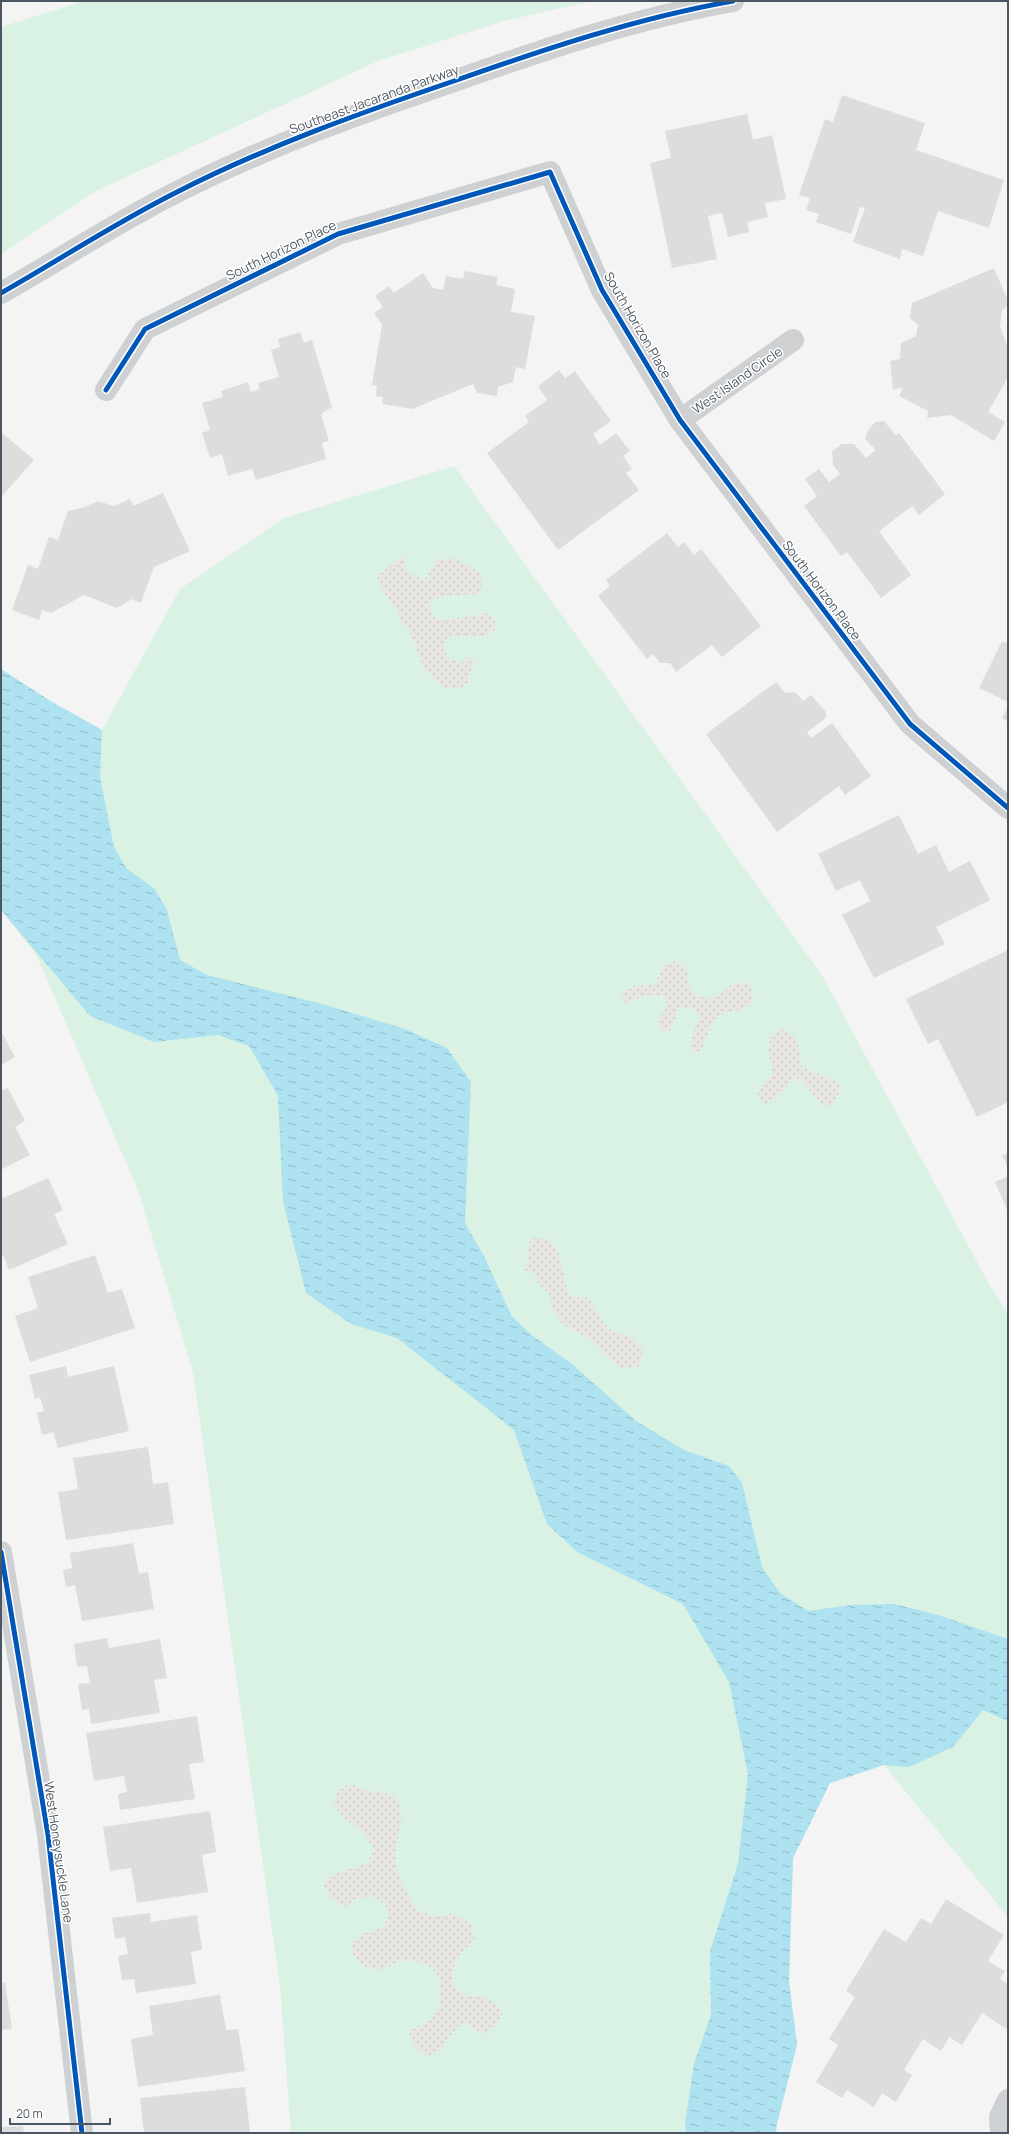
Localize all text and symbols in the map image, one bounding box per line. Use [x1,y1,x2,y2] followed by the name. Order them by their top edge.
[287,60,461,138] street label: Southeast Jacaranda Parkway
[223,215,339,284] street label: South Horizon Place
[600,268,676,382] street label: South Horizon Place
[688,342,786,418] street label: West Island Circle
[779,537,866,644] street label: South Horizon Place
[40,1780,78,1924] street label: West Honeysuckle Lane
[10,2100,110,2126] scale bar
[16,2105,43,2122] text: 20 m

